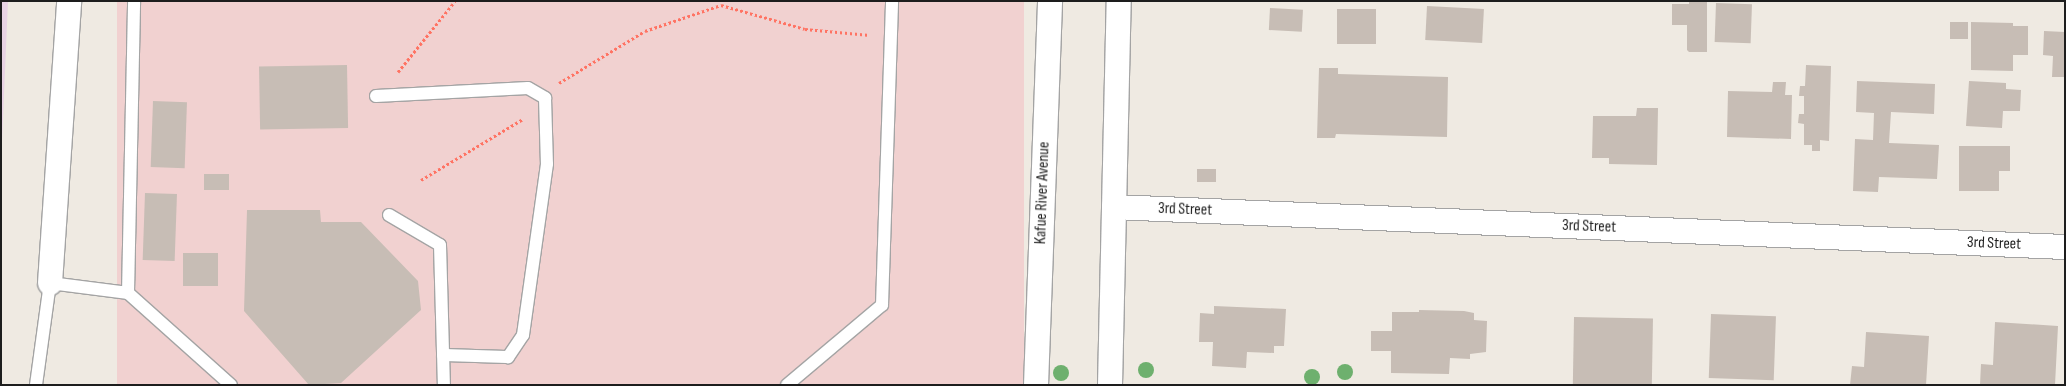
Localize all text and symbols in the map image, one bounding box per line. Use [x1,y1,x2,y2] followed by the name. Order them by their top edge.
[1032,141,1054,245] street label: Kafue River Avenue
[1158,199,1212,221] street label: 3rd Street
[1562,216,1616,238] street label: 3rd Street
[1967,233,2021,255] street label: 3rd Street

